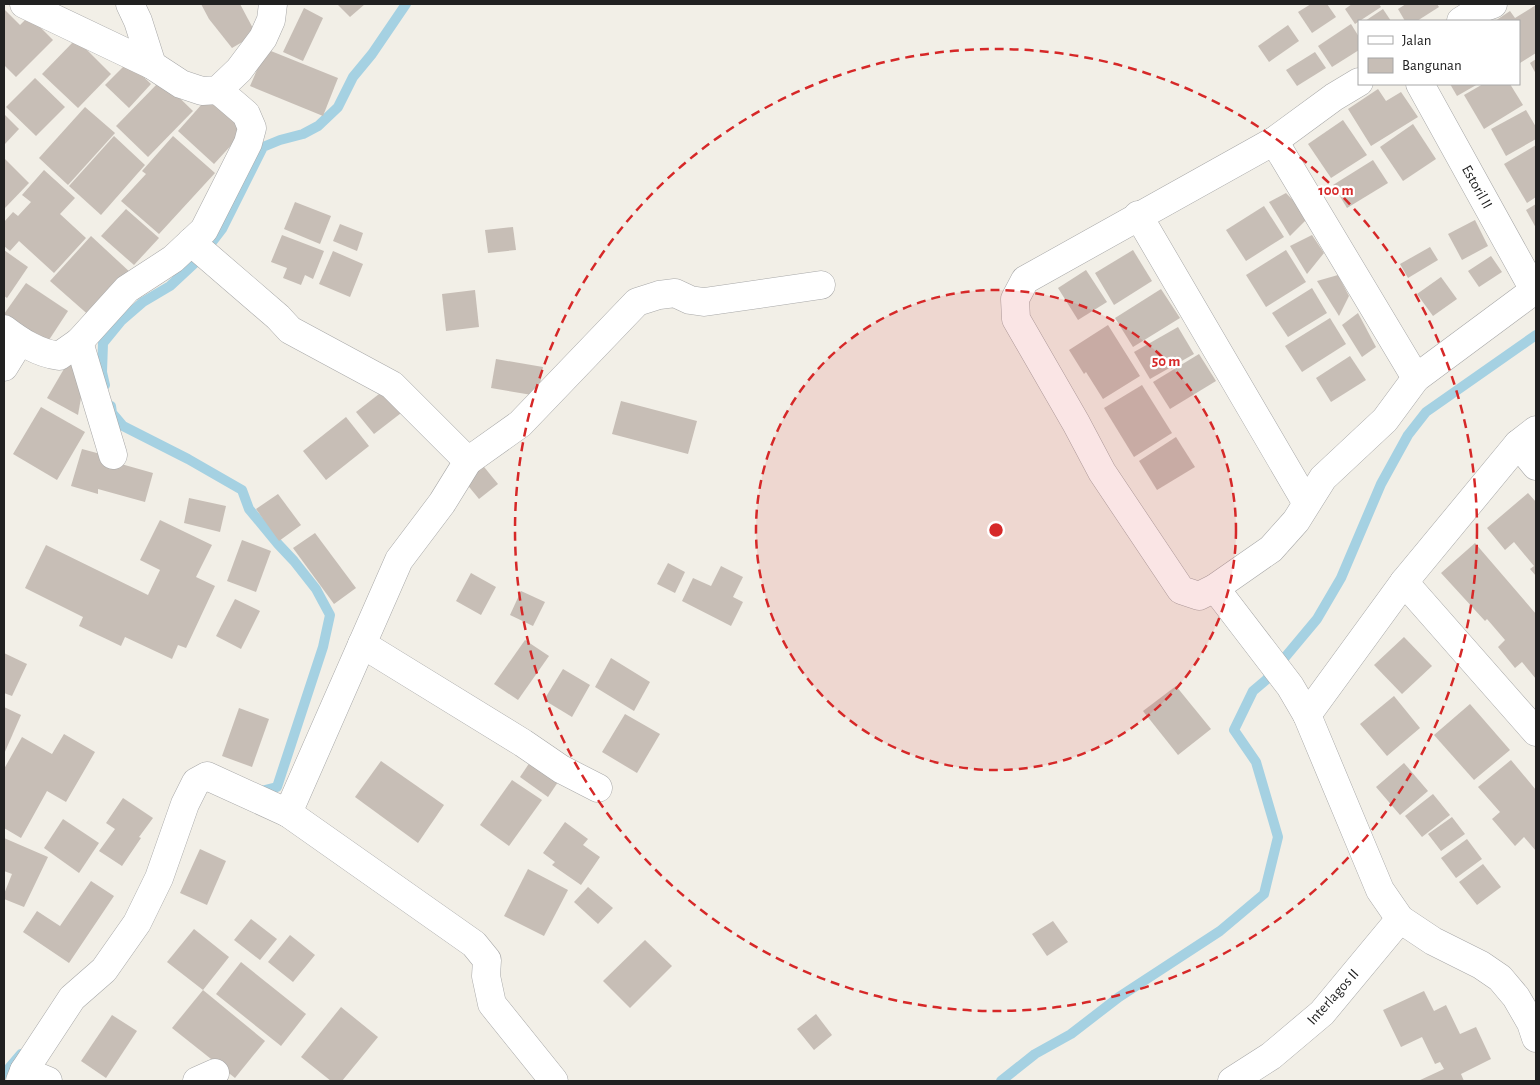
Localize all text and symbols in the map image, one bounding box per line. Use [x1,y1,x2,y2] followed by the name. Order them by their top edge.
[1358,20,1520,85] legend
[1402,33,1432,48] text: Jalan
[1402,58,1462,73] text: Bangunan
[1459,163,1495,211] street label: Estoril II
[1318,183,1354,198] text: 100 m
[1152,354,1180,369] text: 50 m
[987,521,1005,539] centre of rings
[1304,966,1362,1028] street label: Interlagos II

